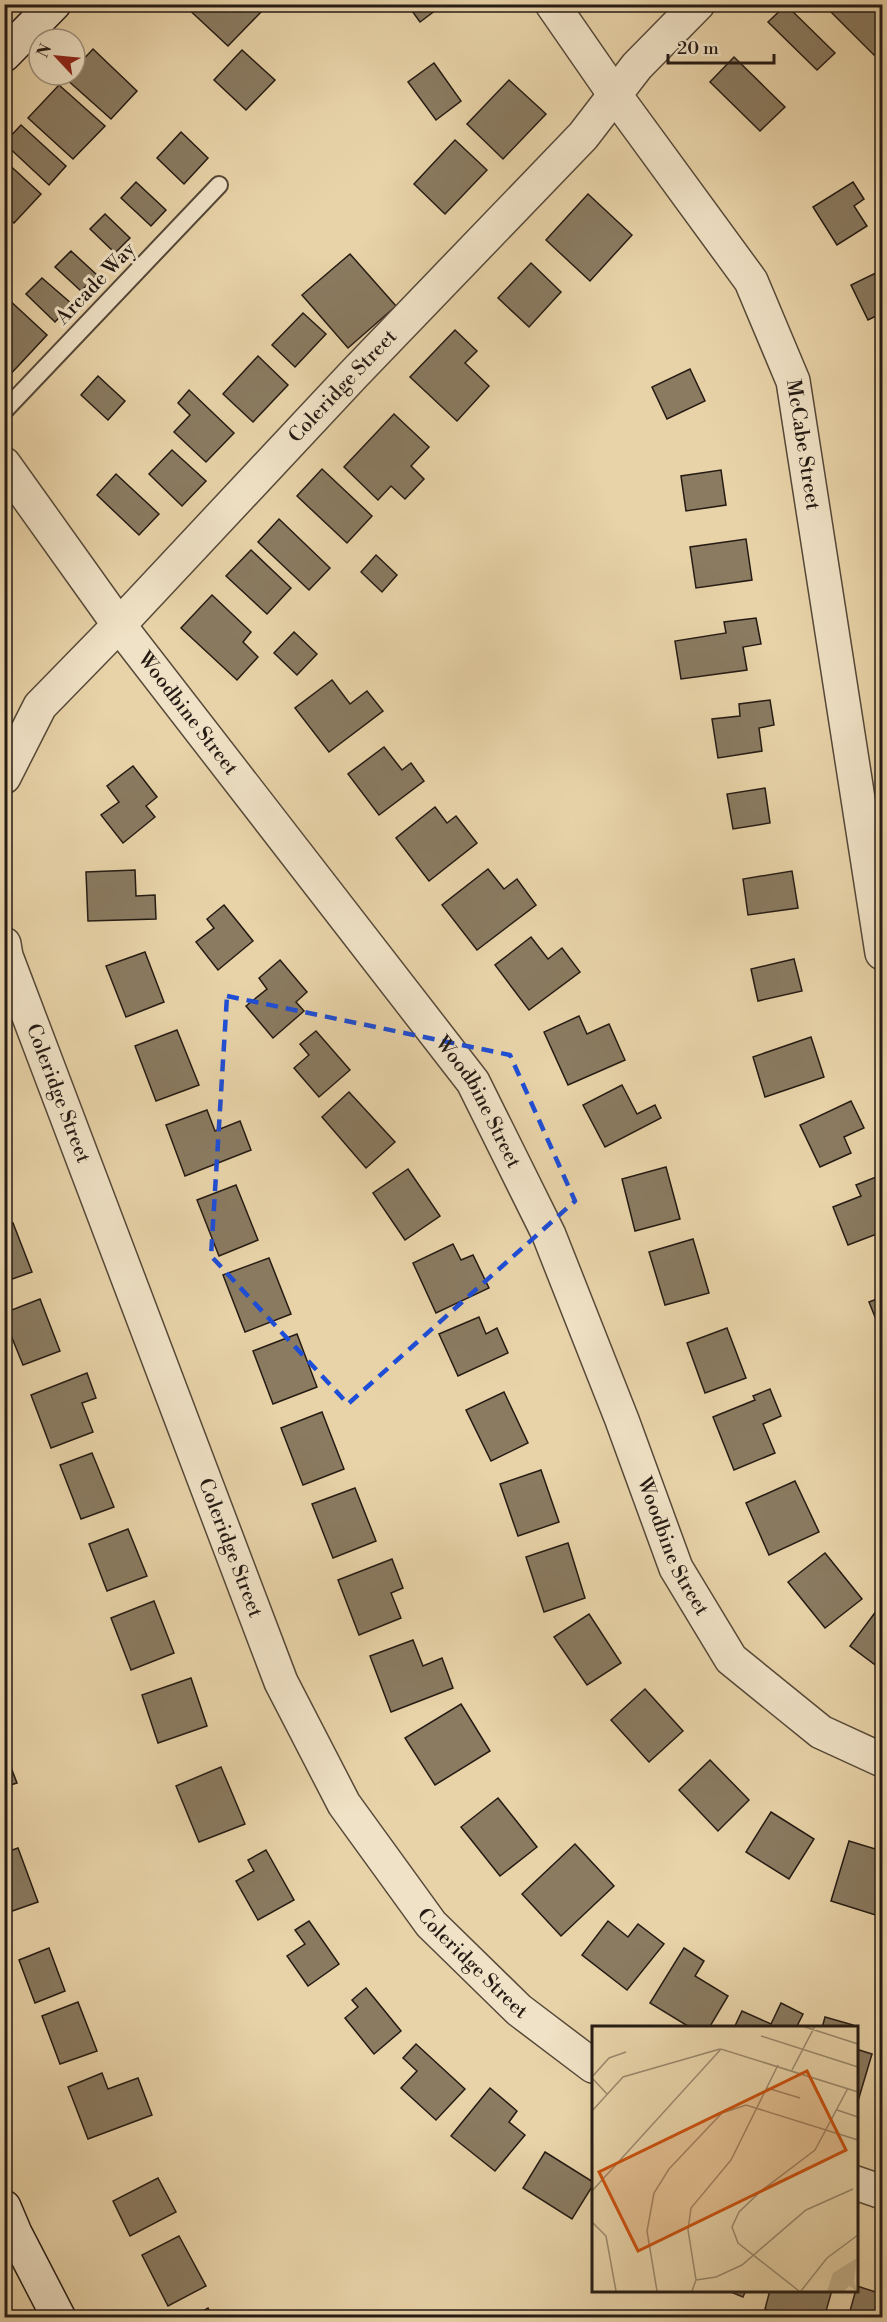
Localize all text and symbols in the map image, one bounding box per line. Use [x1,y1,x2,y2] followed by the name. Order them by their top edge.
[27,27,87,87] north arrow
[668,27,774,65] scale bar
[677,37,719,60] text: 20 m
[33,40,56,61] text: N
[50,238,141,331] street label: Arcade Way
[283,324,402,448] street label: Coleridge Street
[780,378,825,512] street label: McCabe Street
[131,646,243,780] street label: Woodbine Street
[20,1020,96,1166] street label: Coleridge Street
[429,1030,526,1172] street label: Woodbine Street
[631,1473,714,1620] street label: Woodbine Street
[192,1475,268,1621] street label: Coleridge Street
[411,1903,532,2024] street label: Coleridge Street
[592,2026,857,2292] inset map

